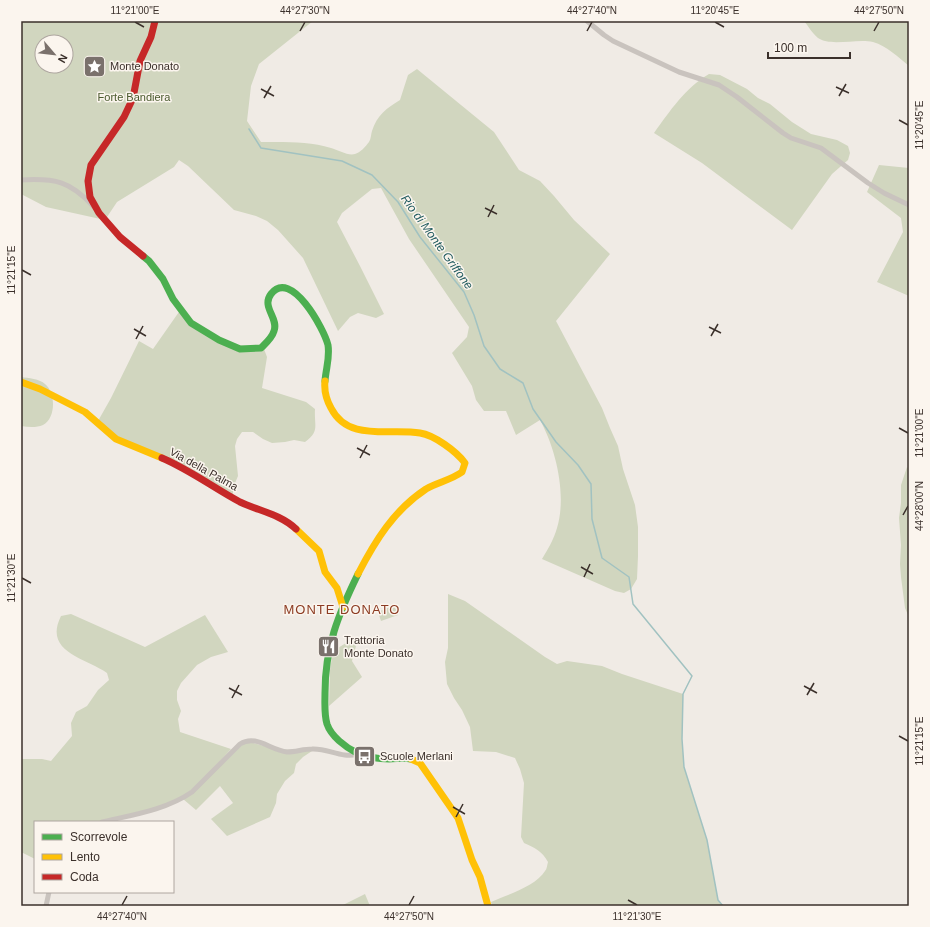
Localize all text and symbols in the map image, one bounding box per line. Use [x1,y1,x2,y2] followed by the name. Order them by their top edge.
[111,5,160,16] text: 11°21'00"E
[280,5,330,16] text: 44°27'30"N
[567,5,617,16] text: 44°27'40"N
[691,5,740,16] text: 11°20'45"E
[854,5,904,16] text: 44°27'50"N
[34,34,74,74] north arrow
[768,34,850,60] scale bar
[774,41,807,55] text: 100 m
[56,52,70,65] text: N
[82,53,108,79] place icon: Monte Donato
[110,60,179,72] place label: Monte Donato
[98,91,171,103] park label: Forte Bandiera
[914,100,925,149] text: 11°20'45"E
[398,192,476,292] water label: Rio di Monte Griffone
[6,245,17,294] text: 11°21'15"E
[914,408,925,457] text: 11°21'00"E
[168,445,241,493] street label: Via della Palma
[914,481,925,531] text: 44°28'00"N
[6,553,17,602] text: 11°21'30"E
[284,602,400,617] district label: MONTE DONATO
[315,633,341,659] restaurant icon: Trattoria Monte Donato
[344,634,413,659] place label: Trattoria Monte Donato
[914,716,925,765] text: 11°21'15"E
[351,743,377,769] bus stop icon: Scuole Merlani
[380,750,453,762] place label: Scuole Merlani
[34,821,174,893] legend
[70,830,128,844] text: Scorrevole
[70,850,100,864] text: Lento
[70,870,99,884] text: Coda
[97,911,147,922] text: 44°27'40"N
[384,911,434,922] text: 44°27'50"N
[613,911,662,922] text: 11°21'30"E

